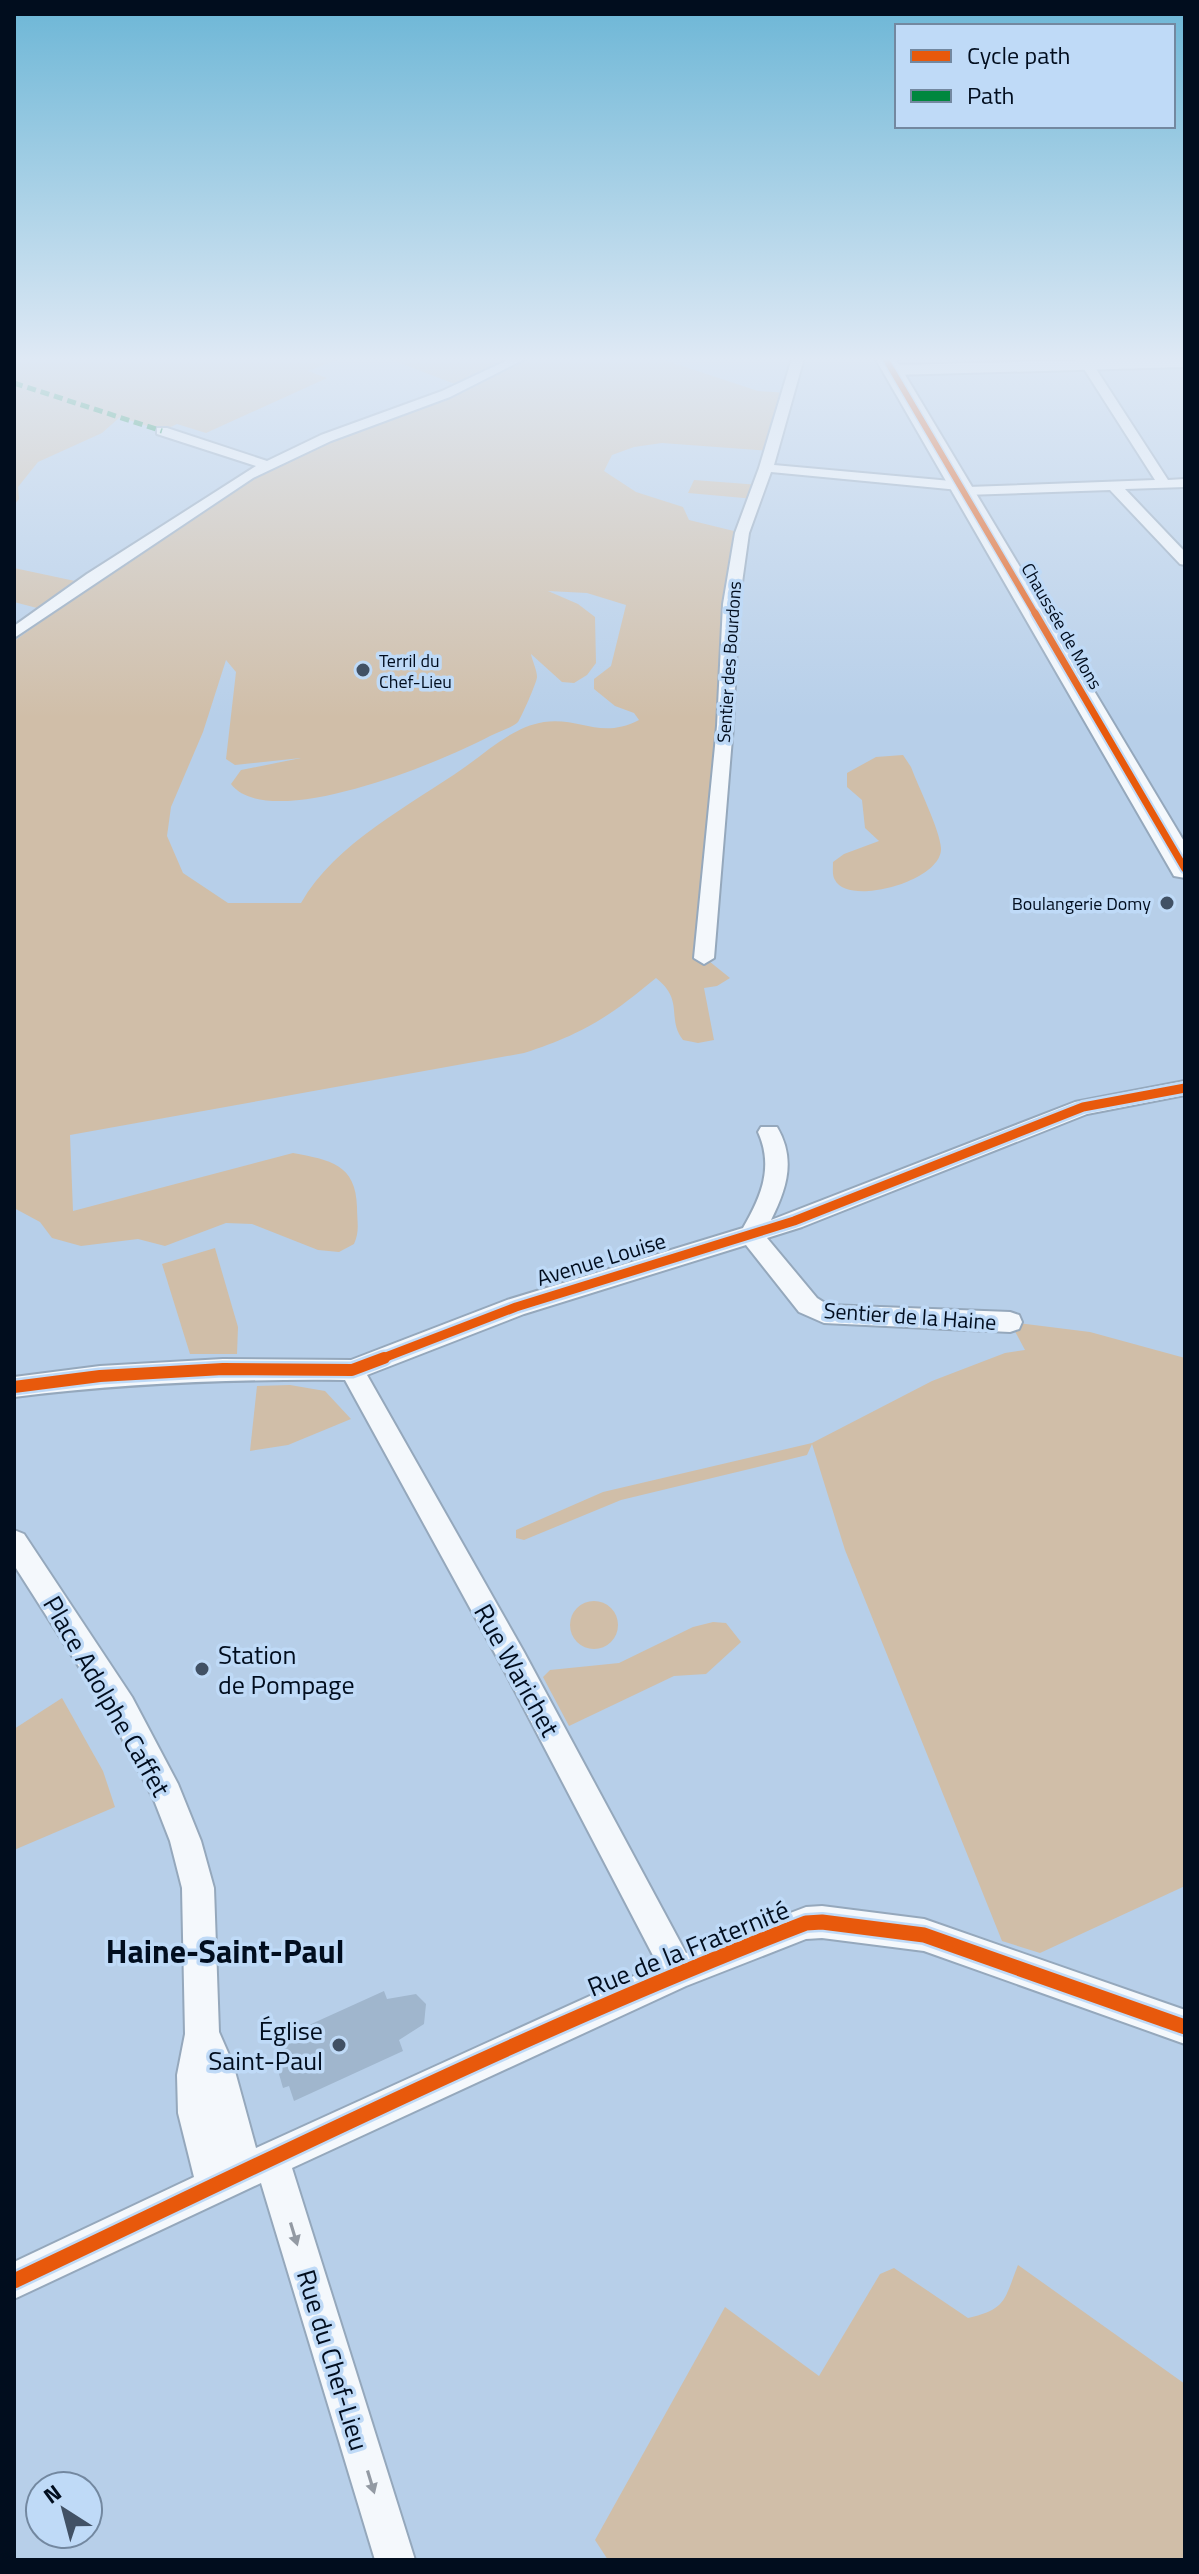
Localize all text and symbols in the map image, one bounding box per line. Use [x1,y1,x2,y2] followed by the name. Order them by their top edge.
[895,24,1175,128] legend
[967,37,1070,73] text: Cycle path
[967,77,1014,113] text: Path
[1015,558,1109,694] street label: Chaussée de Mons
[710,580,748,744] street label: Sentier des Bourdons
[379,647,452,695] place label: Terril du Chef-Lieu
[354,661,372,679] marker: Terril du Chef-Lieu
[1012,890,1151,917] place label: Boulangerie Domy
[1158,894,1176,912] marker: Boulangerie Domy
[532,1223,670,1295] street label: Avenue Louise
[823,1293,997,1339] street label: Sentier de la Haine
[34,1588,180,1804] street label: Place Adolphe Caffet
[464,1597,570,1743] street label: Rue Warichet
[218,1635,355,1704] place label: Station de Pompage
[193,1660,211,1678] marker: Station de Pompage
[581,1890,795,2006] street label: Rue de la Fraternité
[106,1927,344,1975] district label: Haine-Saint-Paul
[208,2011,323,2080] place label: Église Saint-Paul
[330,2036,348,2054] marker: Église Saint-Paul
[288,2222,301,2246] one-way arrow
[287,2265,379,2455] street label: Rue du Chef-Lieu
[24,2470,104,2550] north arrow
[365,2470,377,2494] one-way arrow
[36,2476,68,2512] text: N

